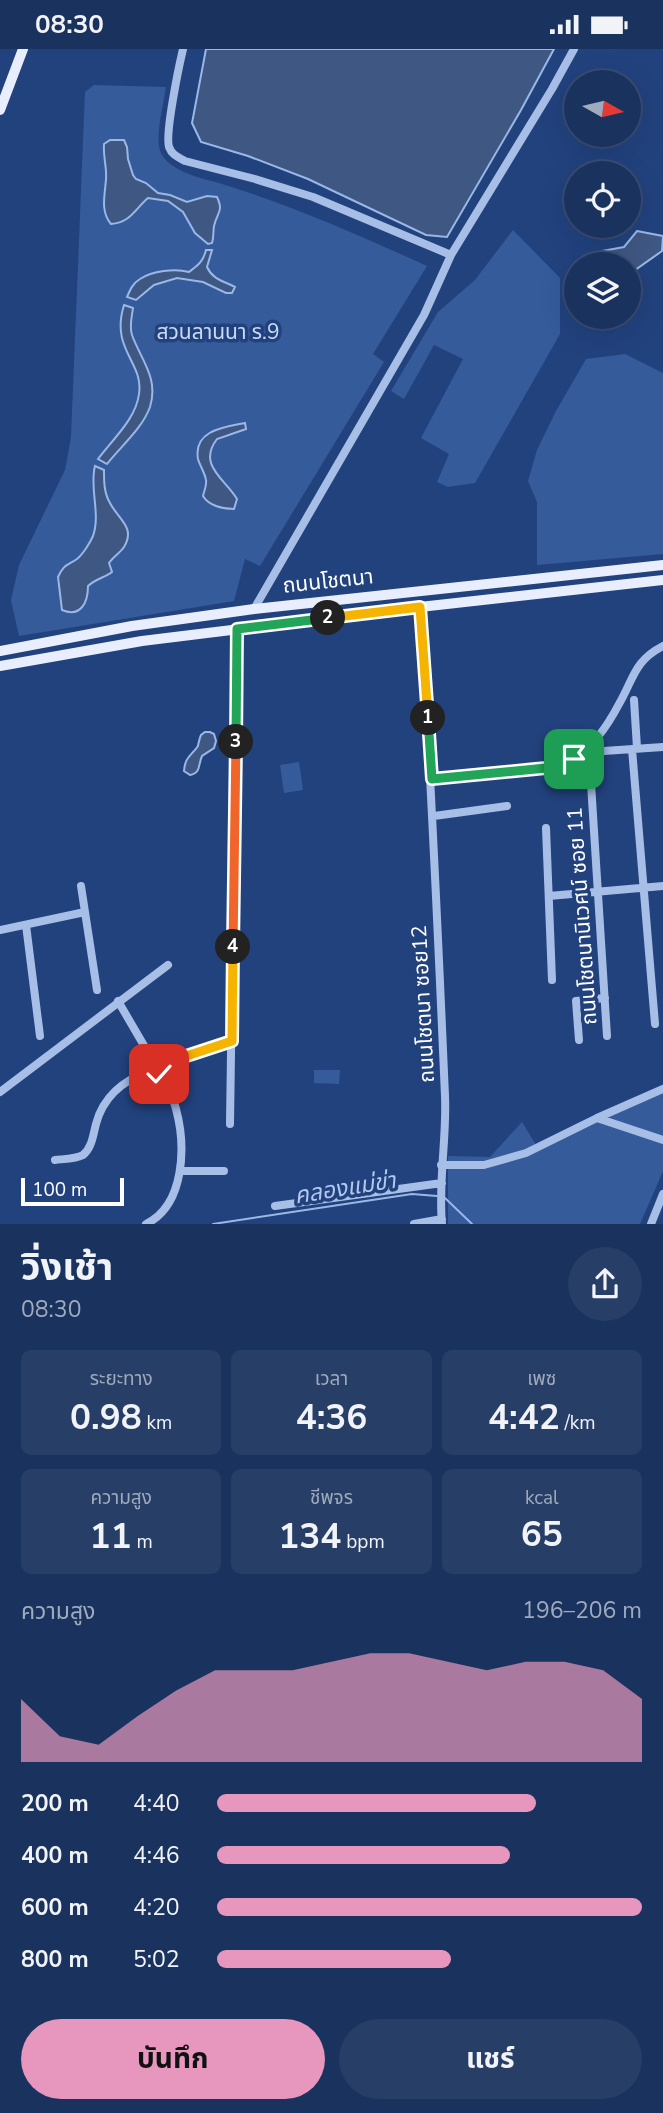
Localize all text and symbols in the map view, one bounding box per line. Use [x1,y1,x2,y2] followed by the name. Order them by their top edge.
[35,7,104,42] text: 08:30
[564,70,640,147] north arrow
[564,70,641,329] map controls
[564,161,641,238] button: locate
[564,252,641,329] button: layers
[156,318,280,346] park label: สวนลานนา ร.9
[281,562,375,600] street label: ถนนโชตนา
[310,601,346,635] pin: 2
[322,604,333,630] text: 2
[410,701,446,735] pin: 1
[422,704,433,730] text: 1
[218,725,254,759] pin: 3
[230,728,241,754] text: 3
[544,729,604,789] pin
[555,740,593,778] icon: arrive
[560,806,604,1026] street label: ถนนโชตนานิเวศน์ ซอย 11
[405,925,441,1083] street label: ถนนโชตนา ซอย12
[216,929,250,965] pin: 4
[227,933,238,959] text: 4
[129,1044,189,1104] pin
[140,1055,178,1093] icon: check
[292,1164,399,1211] water label: คลองแม่ข่า
[21,1175,124,1207] scale bar
[32,1177,87,1203] text: 100 m
[21,1242,113,1293] text: วิ่งเช้า
[568,1247,642,1321] button: share
[21,1294,81,1325] text: 08:30
[90,1366,153,1392] text: ระยะทาง
[315,1366,348,1392] text: เวลา
[527,1366,556,1392] text: เพซ
[70,1394,142,1441] text: 0.98
[296,1394,367,1441] text: 4:36
[488,1394,560,1441] text: 4:42
[142,1410,172,1436] text: km
[560,1410,596,1436] text: /km
[90,1485,152,1511] text: ความสูง
[310,1485,353,1511] text: ชีพจร
[525,1485,559,1511] text: kcal
[521,1511,563,1558] text: 65
[90,1513,132,1560] text: 11
[278,1513,341,1560] text: 134
[132,1529,153,1555] text: m
[341,1529,385,1555] text: bpm
[522,1595,642,1626] text: 196–206 m
[21,1596,95,1627] text: ความสูง
[21,1788,89,1819] text: 200 m
[133,1788,180,1819] text: 4:40
[21,1840,89,1871] text: 400 m
[133,1840,180,1871] text: 4:46
[21,1892,89,1923] text: 600 m
[133,1892,180,1923] text: 4:20
[21,1944,89,1975] text: 800 m
[133,1944,180,1975] text: 5:02
[21,2019,325,2099] button: บันทึก
[339,2019,642,2099] button: แชร์

